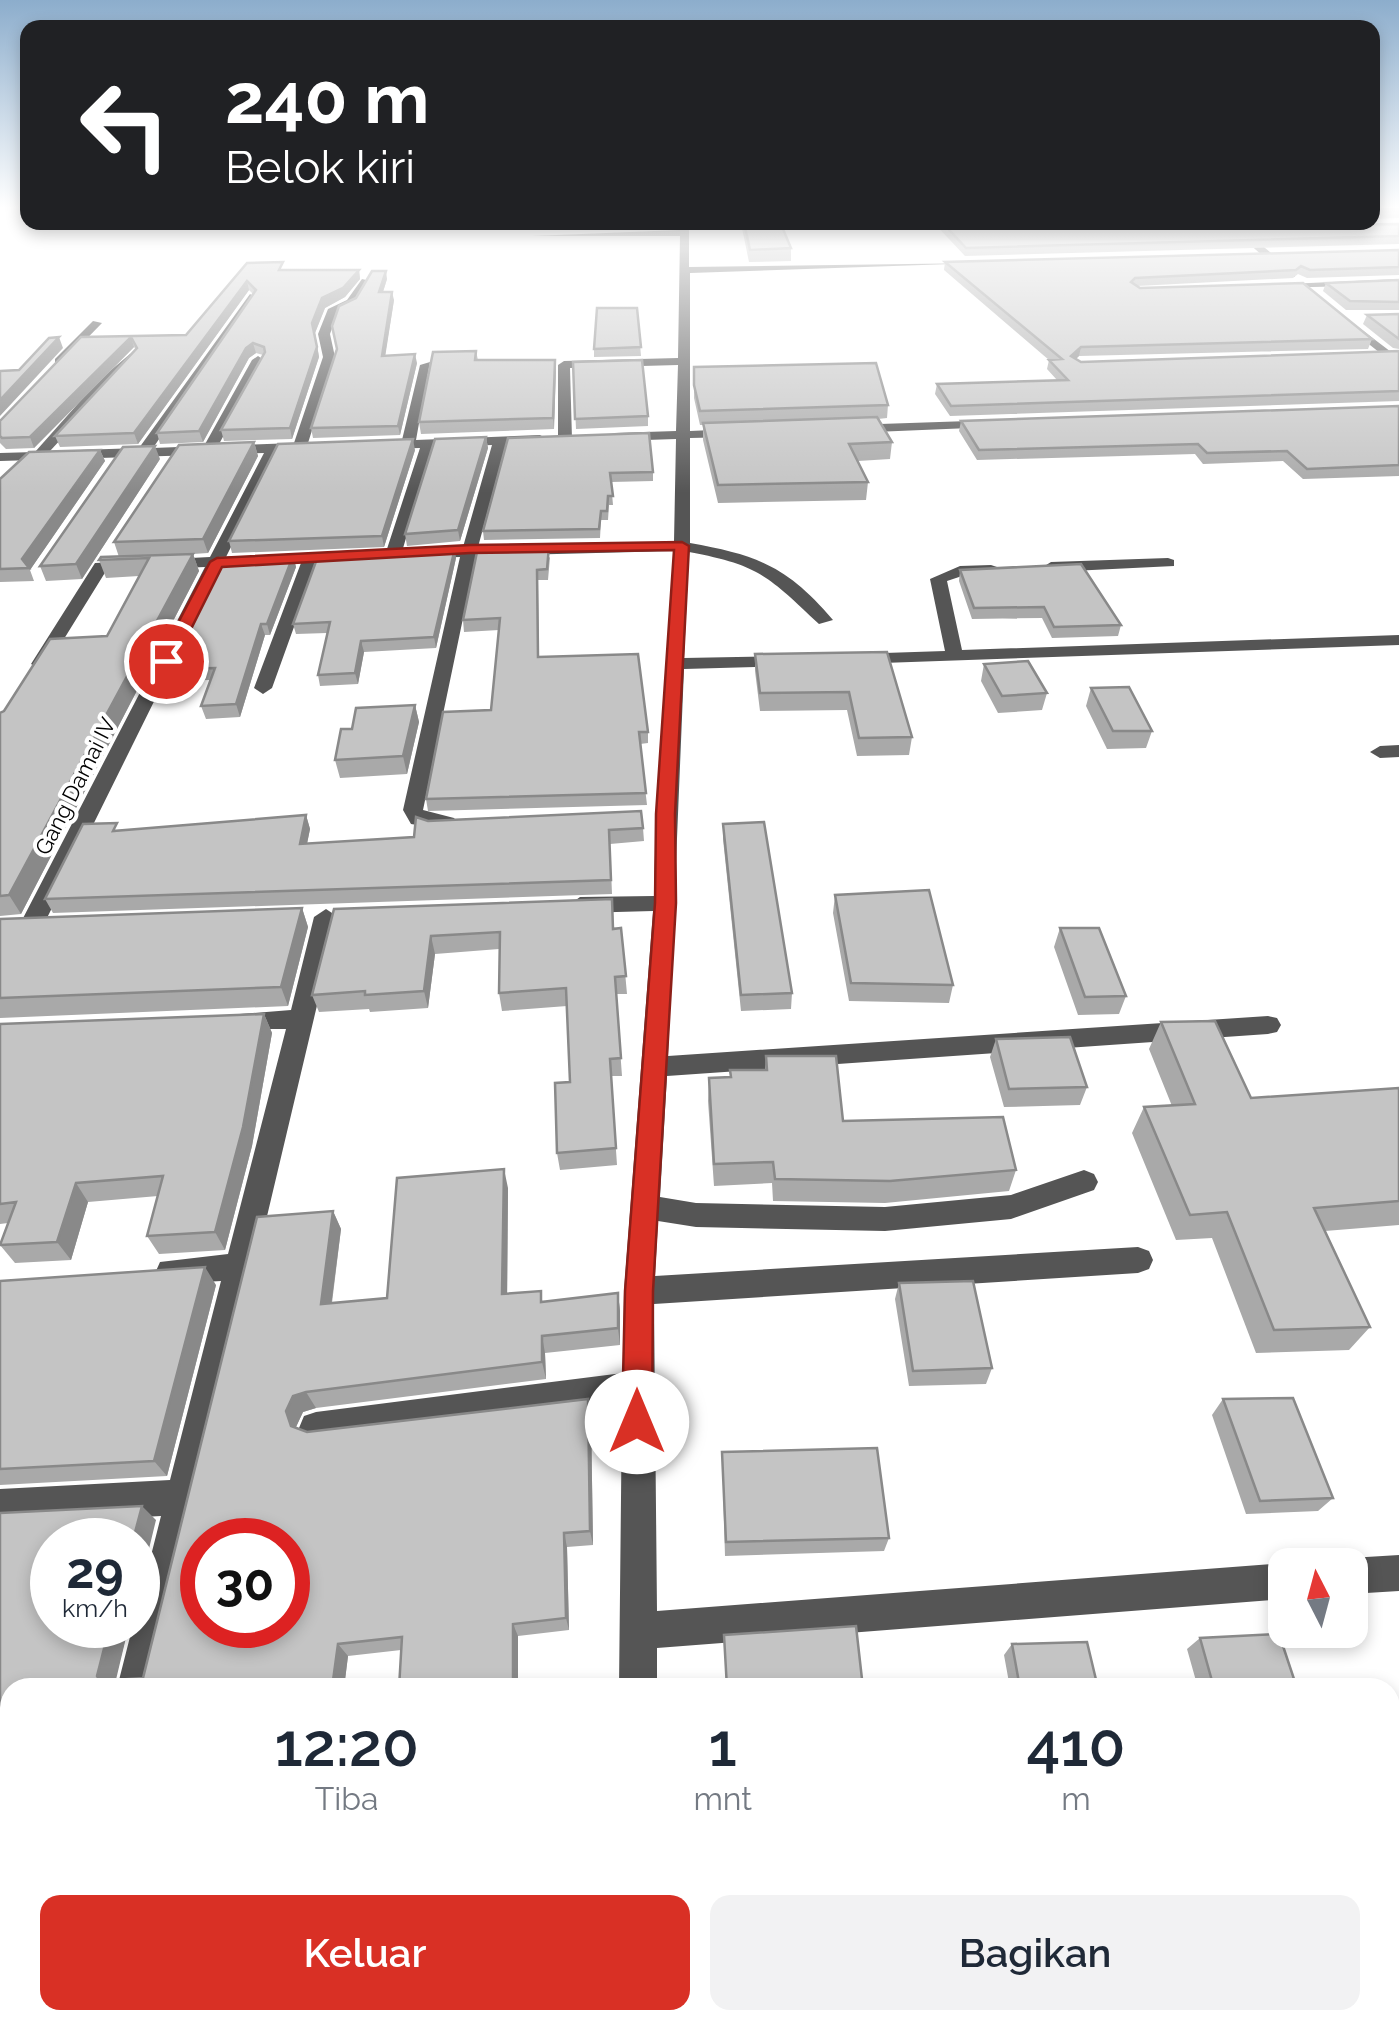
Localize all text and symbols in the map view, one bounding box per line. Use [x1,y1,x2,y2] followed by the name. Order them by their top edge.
[225,57,429,139] text: 240 m
[60,60,190,190] icon: left
[225,141,415,194] text: Belok kiri
[124,619,209,704] pin
[139,634,194,689] icon: arrive
[29,713,121,859] street label: Gang Damai IV
[585,1370,689,1474] position arrow
[180,1518,310,1648] speed limit sign: 30
[66,1541,124,1600] text: 29
[1268,1548,1368,1648] north arrow
[1268,1548,1368,1648] map controls
[62,1593,128,1623] text: km/h
[275,1710,419,1780] text: 12:20
[709,1710,737,1780] text: 1
[1027,1710,1125,1780] text: 410
[315,1780,379,1817] text: Tiba
[693,1780,752,1817] text: mnt
[1061,1780,1091,1817] text: m
[40,1895,690,2010] button: Keluar
[710,1895,1360,2010] button: Bagikan

